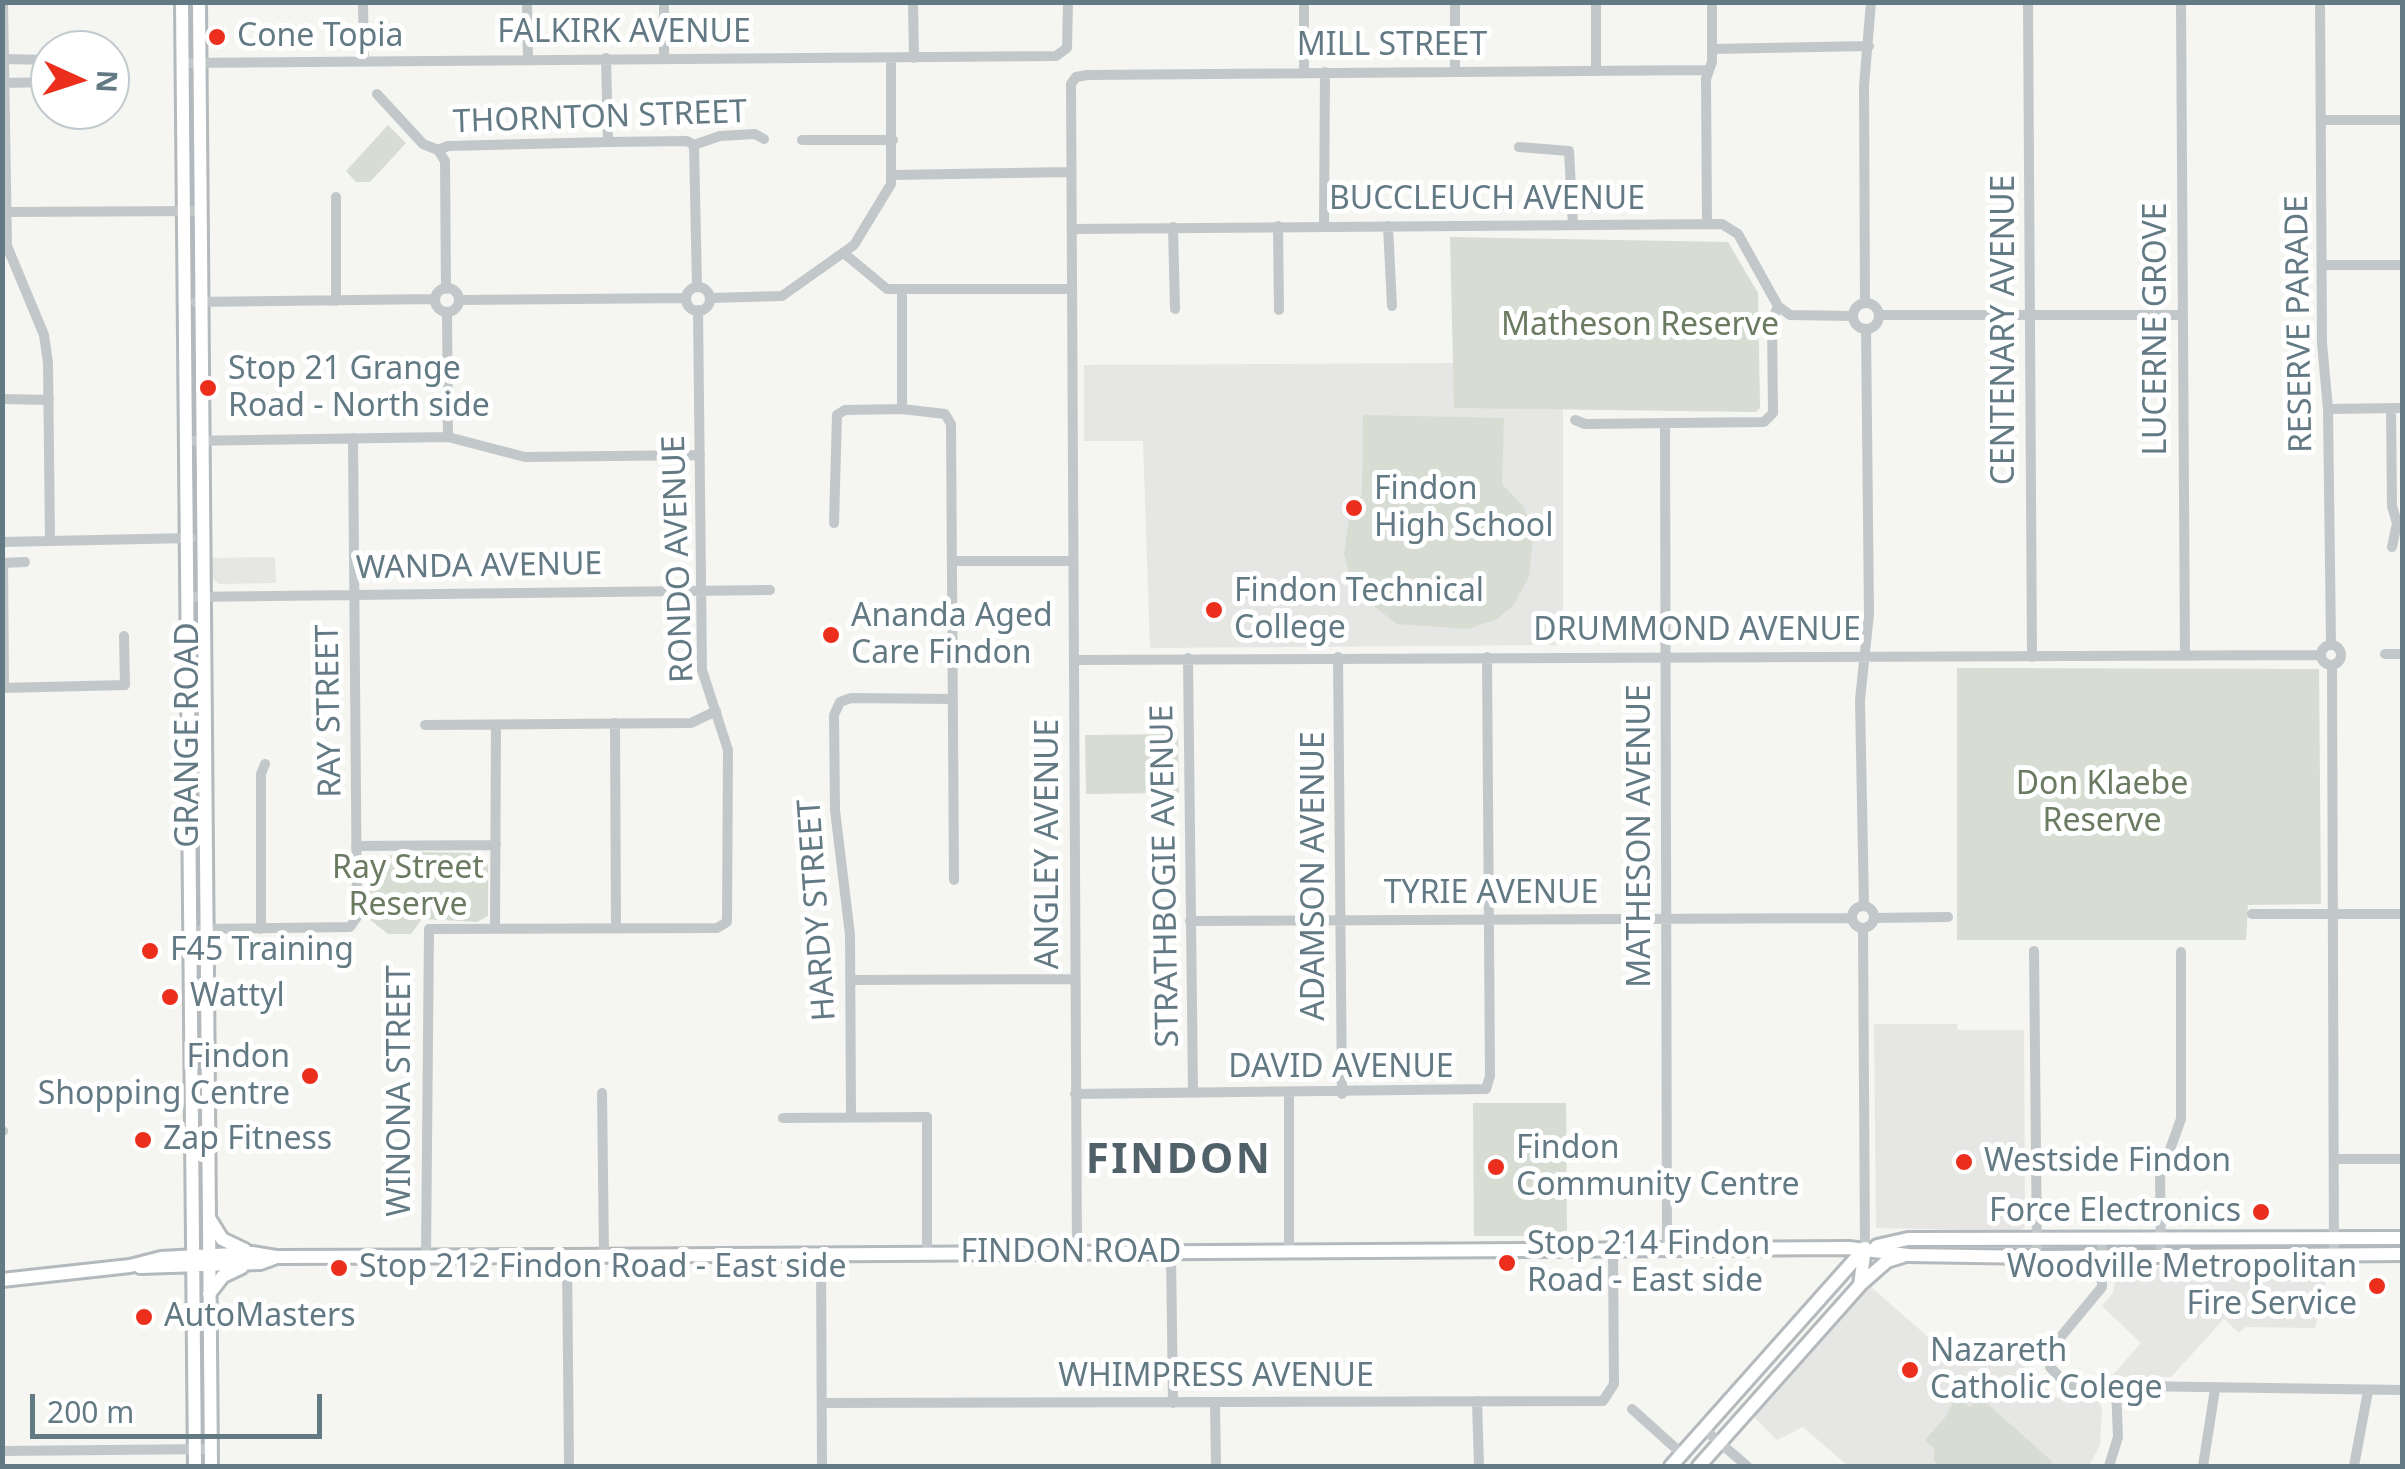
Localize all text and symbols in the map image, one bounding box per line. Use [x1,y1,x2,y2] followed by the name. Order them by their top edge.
[497,14,751,52] street label: FALKIRK AVENUE
[237,18,404,56] place label: Cone Topia
[206,26,228,48] marker: Cone Topia
[1297,27,1487,65] street label: MILL STREET
[30,30,130,130] north arrow
[88,69,128,94] text: N
[452,94,748,142] street label: THORNTON STREET
[1986,175,2024,485] street label: CENTENARY AVENUE
[1329,181,1645,219] street label: BUCCLEUCH AVENUE
[2279,195,2321,453] street label: RESERVE PARADE
[2138,202,2176,456] street label: LUCERNE GROVE
[1501,307,1779,345] park label: Matheson Reserve
[228,351,490,426] place label: Stop 21 Grange Road - North side
[197,377,219,399] marker: Stop 21 Grange Road - North side
[655,435,703,683] street label: RONDO AVENUE
[1374,471,1553,546] place label: Findon High School
[1343,497,1365,519] marker: Findon High School
[355,546,603,588] street label: WANDA AVENUE
[1234,573,1484,648] place label: Findon Technical College
[851,598,1053,673] place label: Ananda Aged Care Findon
[1203,599,1225,621] marker: Findon Technical College
[1533,612,1861,650] street label: DRUMMOND AVENUE
[170,622,208,848] street label: GRANGE ROAD
[309,624,351,798] street label: RAY STREET
[820,624,842,646] marker: Ananda Aged Care Findon
[1622,684,1660,988] street label: MATHESON AVENUE
[1144,704,1188,1048] street label: STRATHBOGIE AVENUE
[1030,719,1068,969] street label: ANGLEY AVENUE
[1296,731,1334,1021] street label: ADAMSON AVENUE
[2016,766,2188,841] park label: Don Klaebe Reserve
[791,798,845,1022] street label: HARDY STREET
[332,850,484,925] park label: Ray Street Reserve
[1384,875,1598,913] street label: TYRIE AVENUE
[170,932,354,970] place label: F45 Training
[139,940,161,962] marker: F45 Training
[382,965,420,1217] street label: WINONA STREET
[190,978,285,1016] place label: Wattyl
[159,986,181,1008] marker: Wattyl
[38,1039,290,1114] place label: Findon Shopping Centre
[1228,1049,1454,1087] street label: DAVID AVENUE
[299,1065,321,1087] marker: Findon Shopping Centre
[163,1121,332,1159] place label: Zap Fitness
[132,1129,154,1151] marker: Zap Fitness
[1516,1130,1800,1205] place label: Findon Community Centre
[1086,1136,1272,1186] district label: FINDON
[1984,1143,2231,1181] place label: Westside Findon
[1953,1151,1975,1173] marker: Westside Findon
[1485,1156,1507,1178] marker: Findon Community Centre
[1989,1193,2241,1231] place label: Force Electronics
[2250,1201,2272,1223] marker: Force Electronics
[1527,1226,1770,1301] place label: Stop 214 Findon Road - East side
[961,1234,1181,1272] street label: FINDON ROAD
[359,1249,847,1287] place label: Stop 212 Findon Road - East side
[2007,1249,2357,1324] place label: Woodville Metropolitan Fire Service
[1496,1252,1518,1274] marker: Stop 214 Findon Road - East side
[328,1257,350,1279] marker: Stop 212 Findon Road - East side
[2366,1275,2388,1297] marker: Woodville Metropolitan Fire Service
[164,1298,356,1336] place label: AutoMasters
[133,1306,155,1328] marker: AutoMasters
[1930,1333,2163,1408] place label: Nazareth Catholic Colege
[1058,1358,1374,1396] street label: WHIMPRESS AVENUE
[1899,1359,1921,1381] marker: Nazareth Catholic Colege
[35,1374,328,1436] scale bar
[47,1391,134,1432] text: 200 m

